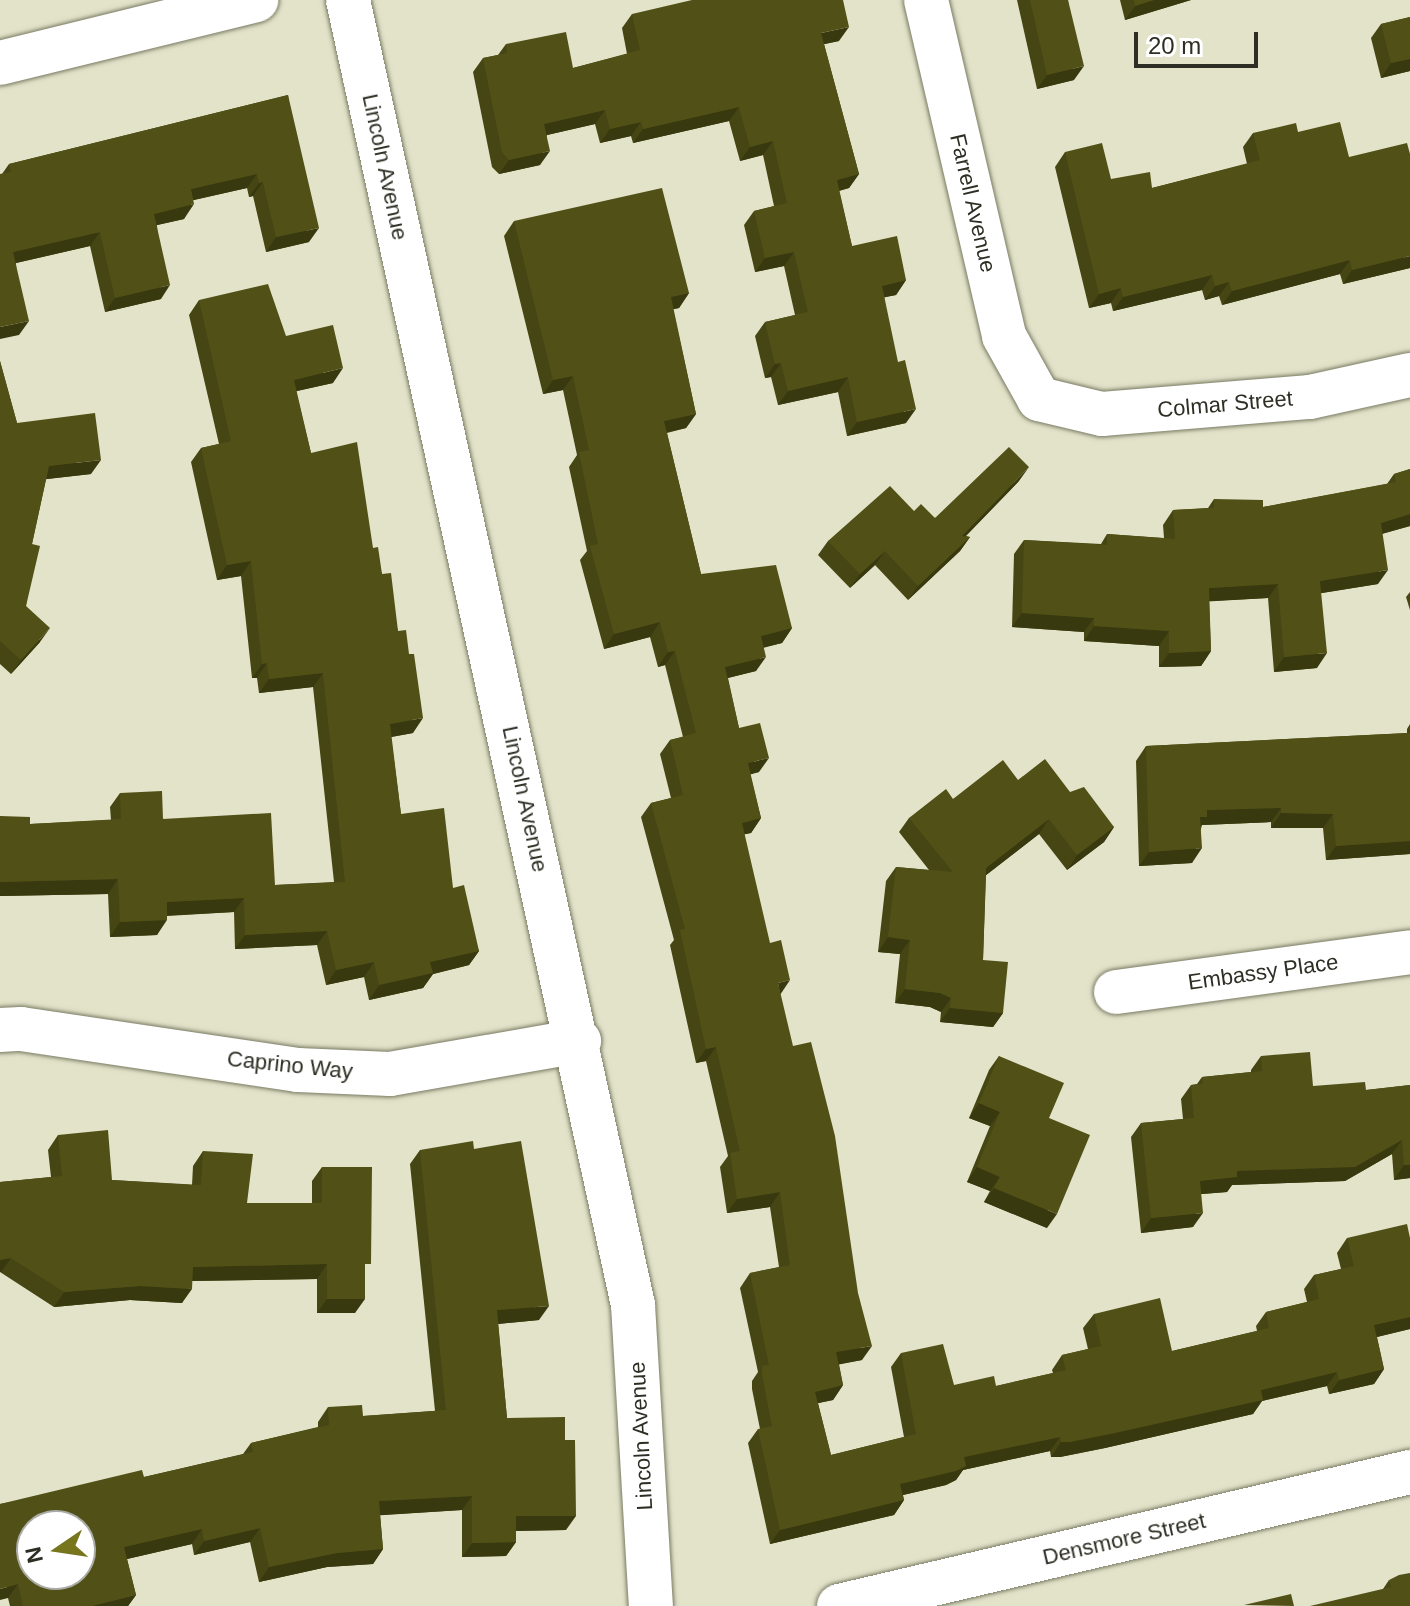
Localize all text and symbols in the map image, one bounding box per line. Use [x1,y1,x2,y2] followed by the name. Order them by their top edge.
[1138,16,1262,66] scale bar
[1148,32,1201,59] text: 20 m
[356,91,414,243] street label: Lincoln Avenue
[944,131,1002,275] street label: Farrell Avenue
[1156,385,1294,423] street label: Colmar Street
[496,723,554,875] street label: Lincoln Avenue
[1186,948,1340,996] street label: Embassy Place
[226,1045,354,1085] street label: Caprino Way
[624,1360,658,1512] street label: Lincoln Avenue
[1040,1507,1208,1571] street label: Densmore Street
[16,1510,96,1590] north arrow
[20,1545,48,1566] text: N

